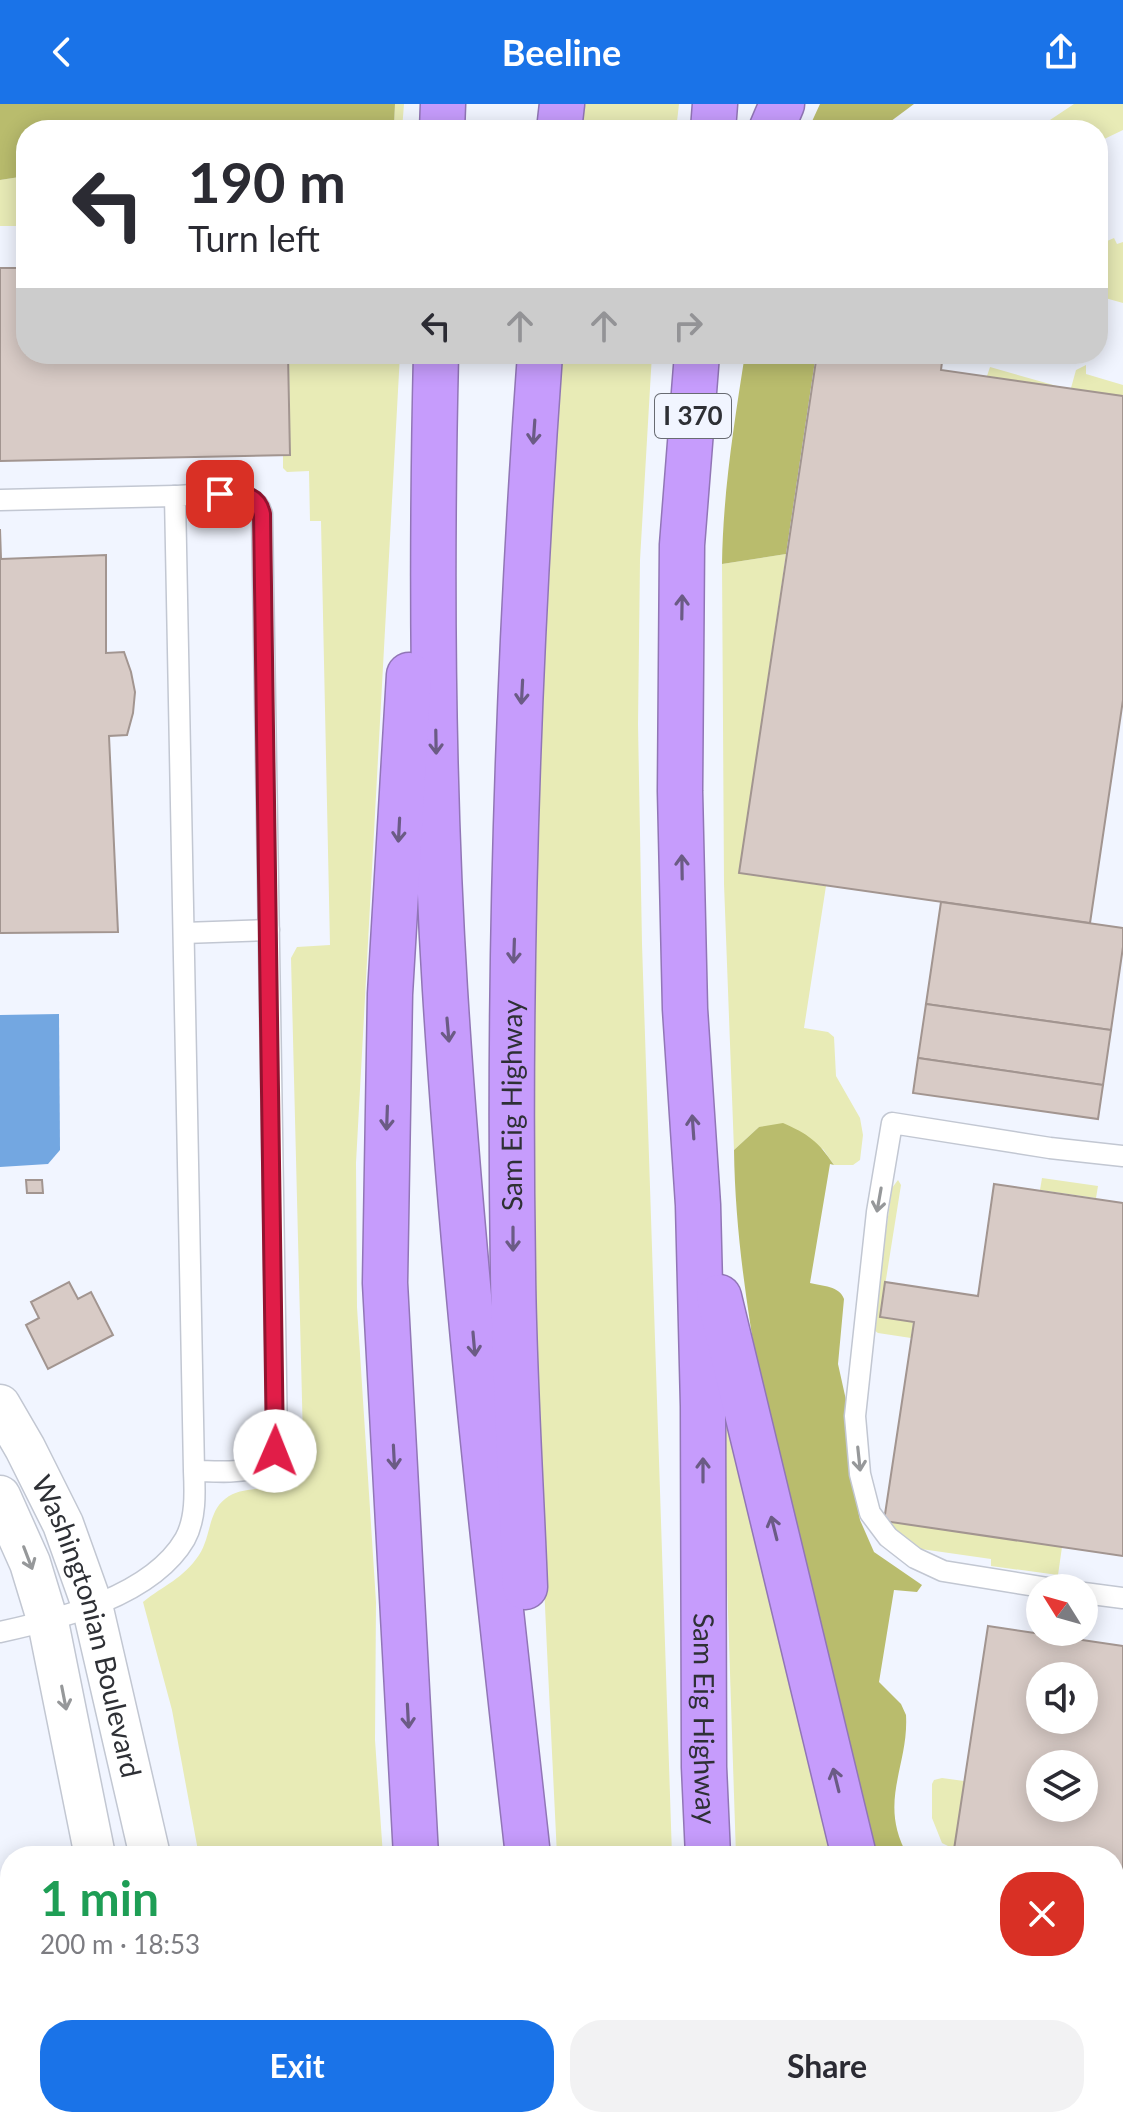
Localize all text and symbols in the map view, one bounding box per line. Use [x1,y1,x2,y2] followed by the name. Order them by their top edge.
[40,30,84,74] icon: back
[502,30,621,74] text: Beeline
[1039,30,1083,74] icon: share
[188,148,346,215] text: 190 m
[56,152,160,256] icon: left
[188,216,320,260] text: Turn left
[414,304,458,348] icon: left
[498,304,542,348] icon: ahead
[582,304,626,348] icon: ahead
[666,304,710,348] icon: right
[655,394,731,438] road number: I 370
[526,418,541,445] one-way arrow
[186,460,254,528] pin
[198,472,242,516] icon: arrive
[674,594,690,621] one-way arrow
[514,678,529,705] one-way arrow
[428,728,444,755] one-way arrow
[392,816,407,843] one-way arrow
[674,854,690,881] one-way arrow
[506,937,521,964] one-way arrow
[494,999,528,1211] street label: Sam Eig Highway
[441,1016,456,1042] one-way arrow
[379,1104,394,1131] one-way arrow
[685,1114,700,1141] one-way arrow
[871,1187,886,1212] one-way arrow
[505,1225,521,1252] one-way arrow
[467,1331,482,1357] one-way arrow
[233,1409,317,1493] position arrow
[387,1443,402,1470] one-way arrow
[852,1445,867,1472] one-way arrow
[695,1457,711,1484] one-way arrow
[25,1469,149,1781] street label: Washingtonian Boulevard
[765,1515,780,1541] one-way arrow
[22,1545,36,1570] one-way arrow
[1026,1574,1098,1646] north arrow
[1026,1574,1098,1822] map controls
[688,1613,725,1826] street label: Sam Eig Highway
[1026,1662,1098,1734] button: sound
[57,1685,72,1710] one-way arrow
[401,1702,416,1729] one-way arrow
[1026,1750,1098,1822] button: layers
[827,1768,842,1794] one-way arrow
[40,1869,159,1926] text: 1 min
[1000,1872,1084,1956] button: close
[40,1928,200,1960] text: 200 m · 18:53
[40,2020,554,2112] button: Exit
[570,2020,1084,2112] button: Share

